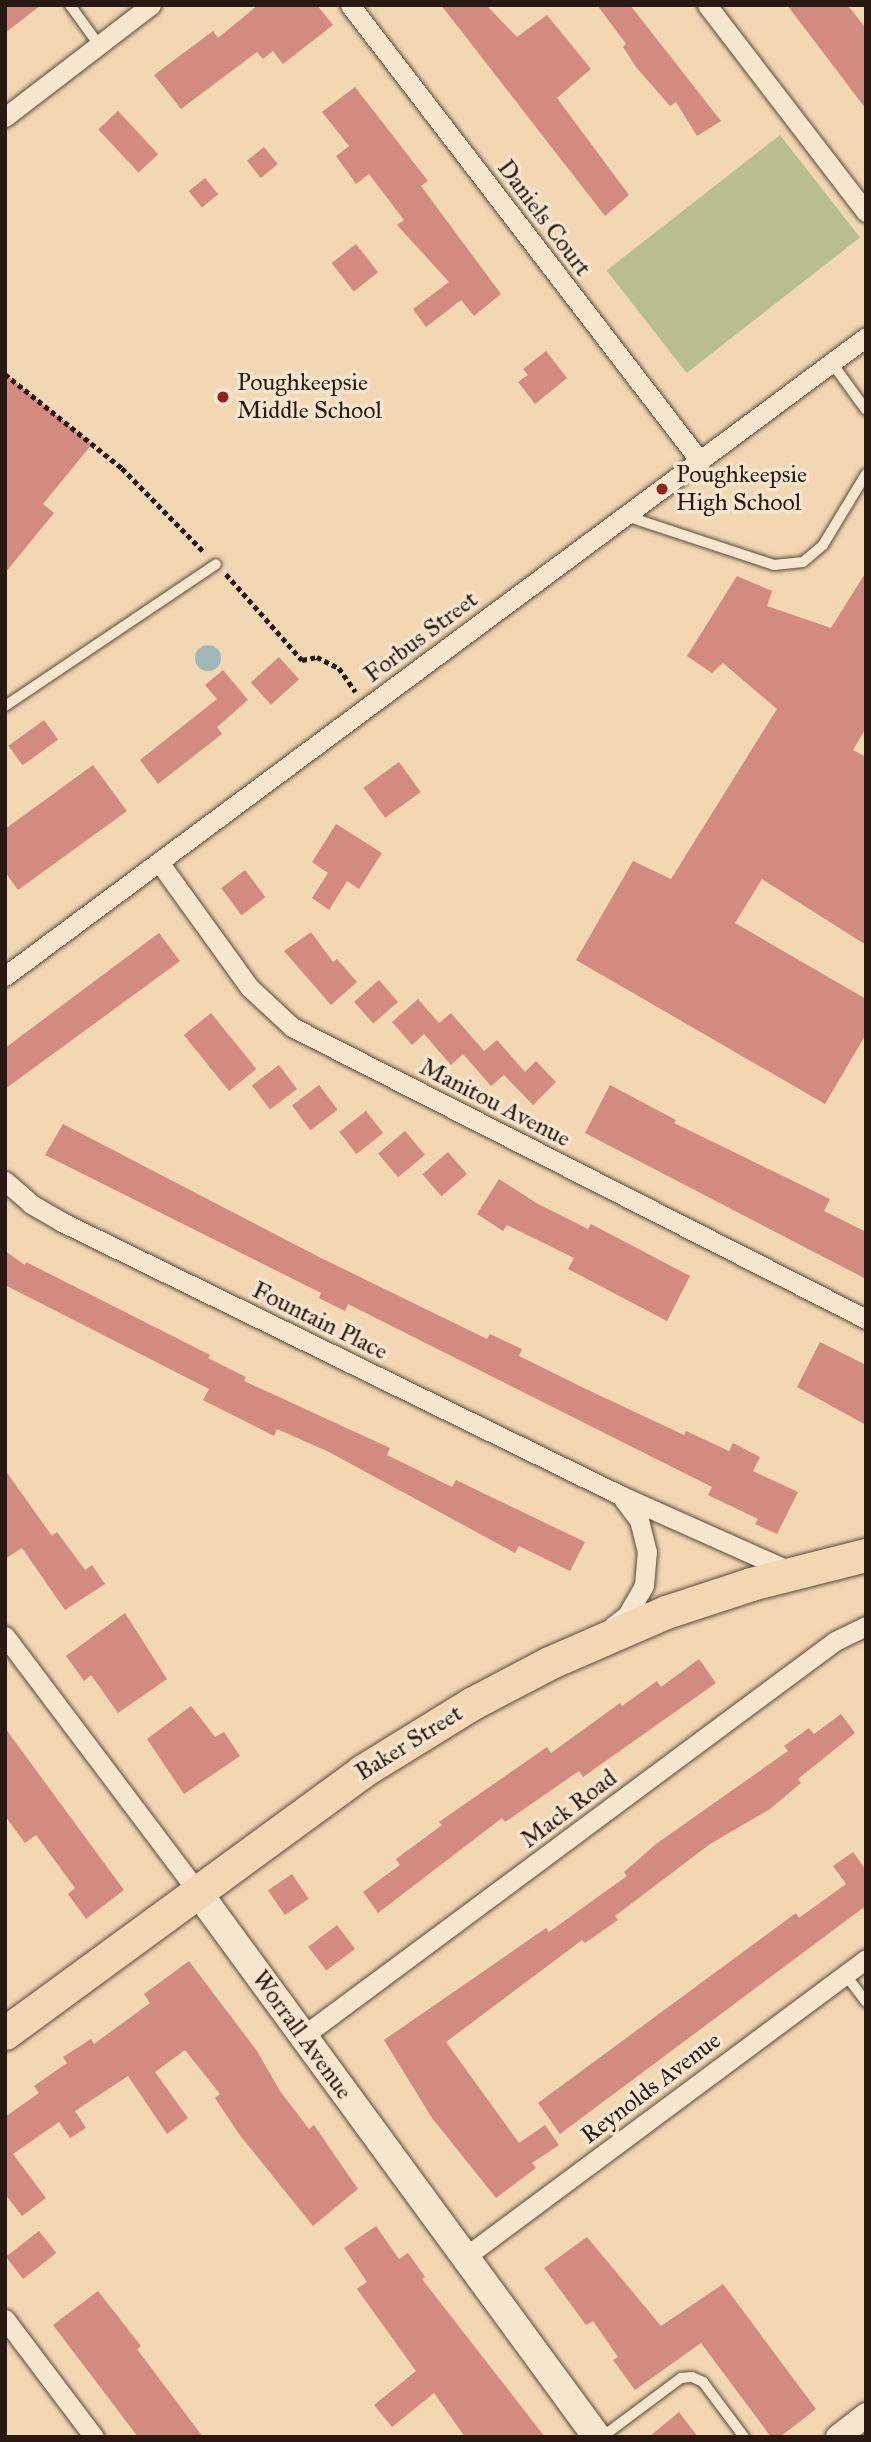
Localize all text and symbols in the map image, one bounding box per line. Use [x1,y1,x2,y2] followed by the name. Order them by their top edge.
[491,154,597,282] street label: Daniels Court
[237,369,382,425] place label: Poughkeepsie Middle School
[215,389,231,405] marker: Poughkeepsie Middle School
[676,461,807,517] place label: Poughkeepsie High School
[654,481,670,497] marker: Poughkeepsie High School
[359,585,483,689] street label: Forbus Street
[415,1053,575,1153] street label: Manitou Avenue
[248,1276,392,1366] street label: Fountain Place
[350,1699,468,1787] street label: Baker Street
[515,1764,623,1854] street label: Mack Road
[246,1965,358,2105] street label: Worrall Avenue
[575,2026,727,2150] street label: Reynolds Avenue

